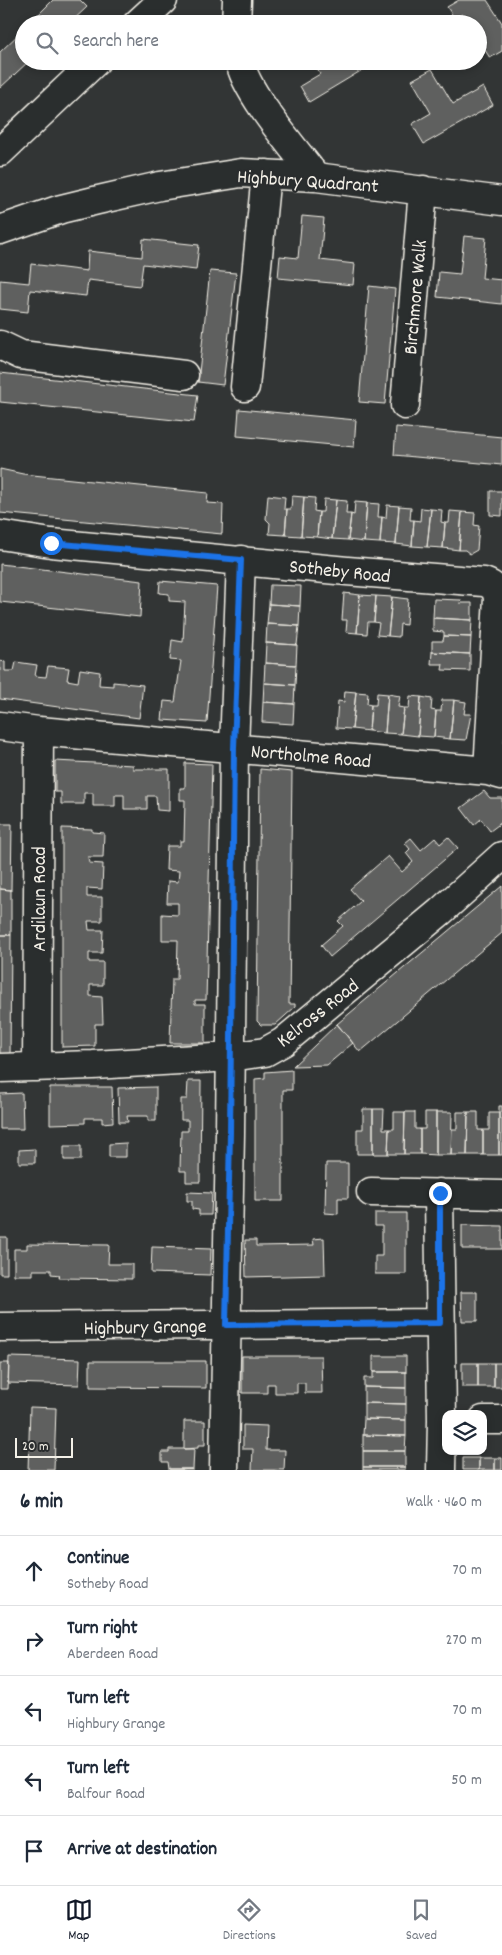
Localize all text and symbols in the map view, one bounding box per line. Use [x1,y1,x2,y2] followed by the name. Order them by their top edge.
[15,15,487,70] search box
[33,29,61,57] icon: search
[73,29,159,56] text: Search here
[236,164,379,202] street label: Highbury Quadrant
[398,239,436,356] street label: Birchmore Walk
[40,532,63,555] route start
[288,554,392,592] street label: Sotheby Road
[249,739,372,777] street label: Northolme Road
[27,846,55,952] street label: Ardilaun Road
[272,973,366,1056] street label: Kelross Road
[429,1182,452,1205] route end
[83,1314,207,1344] street label: Highbury Grange
[442,1410,487,1455] map controls
[442,1410,487,1455] button: layers
[15,1435,72,1458] scale bar
[22,1437,49,1457] text: 20 m
[20,1488,63,1518] text: 6 min
[406,1491,482,1514] text: Walk · 460 m
[67,1546,129,1573] text: Continue
[20,1557,48,1585] icon: ahead
[452,1559,482,1582] text: 70 m
[67,1573,148,1596] text: Sotheby Road
[67,1616,138,1643] text: Turn right
[20,1627,48,1655] icon: right
[446,1629,482,1652] text: 270 m
[67,1643,158,1666] text: Aberdeen Road
[67,1686,130,1713] text: Turn left
[20,1697,48,1725] icon: left
[452,1699,482,1722] text: 70 m
[67,1713,165,1736] text: Highbury Grange
[67,1756,130,1783] text: Turn left
[20,1767,48,1795] icon: left
[451,1769,482,1792] text: 50 m
[67,1783,145,1806] text: Balfour Road
[20,1837,48,1865] icon: arrive
[67,1837,217,1864] text: Arrive at destination
[65,1896,93,1946] tab: Map
[223,1896,276,1946] tab: Directions
[406,1896,437,1946] tab: Saved

